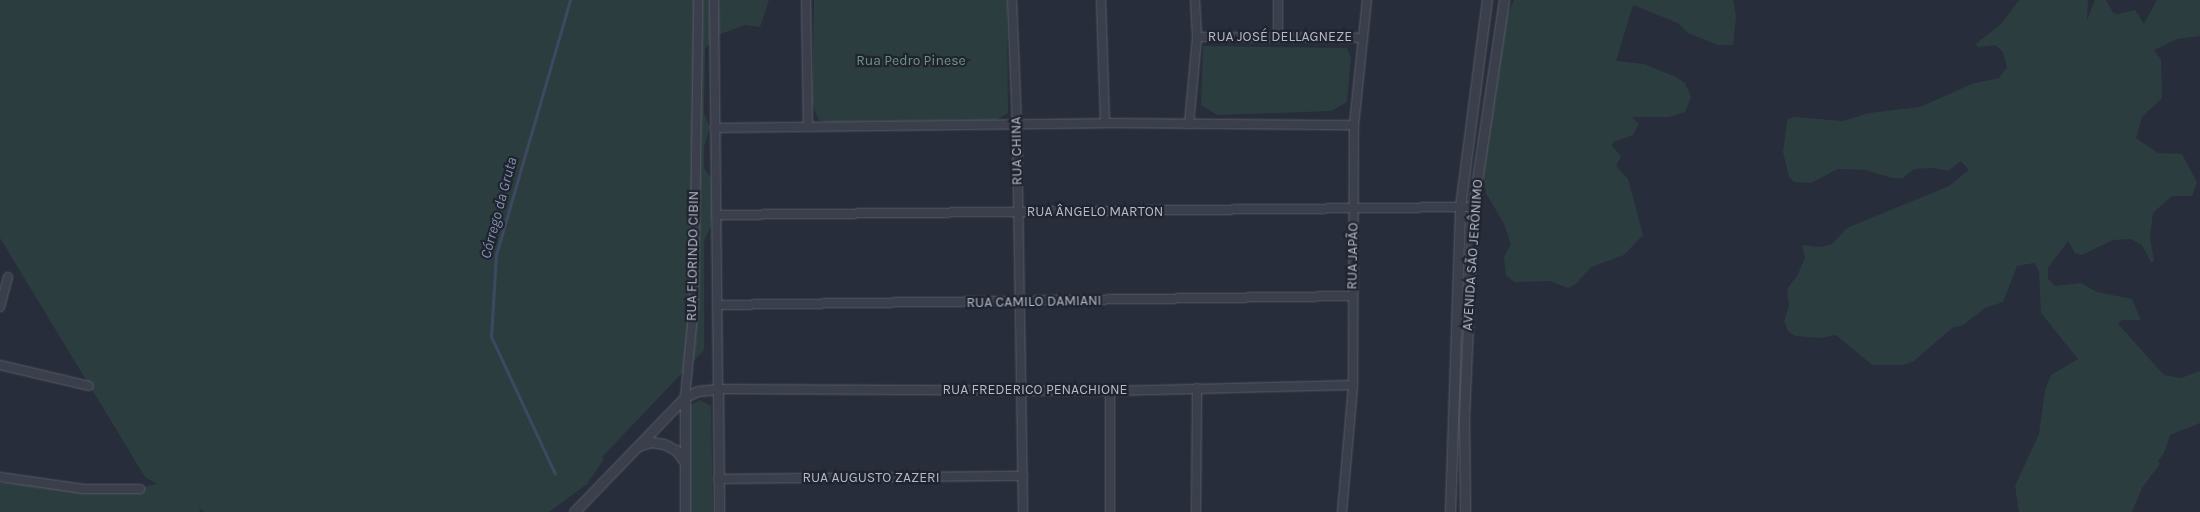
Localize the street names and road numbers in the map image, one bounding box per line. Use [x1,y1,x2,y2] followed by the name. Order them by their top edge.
[1208,29,1352,45] street label: RUA JOSÉ DELLAGNEZE
[1008,117,1026,185] street label: RUA CHINA
[1459,179,1487,331] street label: AVENIDA SÃO JERÔNIMO
[683,191,703,321] street label: RUA FLORINDO CIBIN
[1027,204,1163,220] street label: RUA ÂNGELO MARTON
[1344,222,1362,290] street label: RUA JAPÃO
[966,292,1102,312] street label: RUA CAMILO DAMIANI
[943,382,1127,398] street label: RUA FREDERICO PENACHIONE
[802,470,940,486] street label: RUA AUGUSTO ZAZERI

